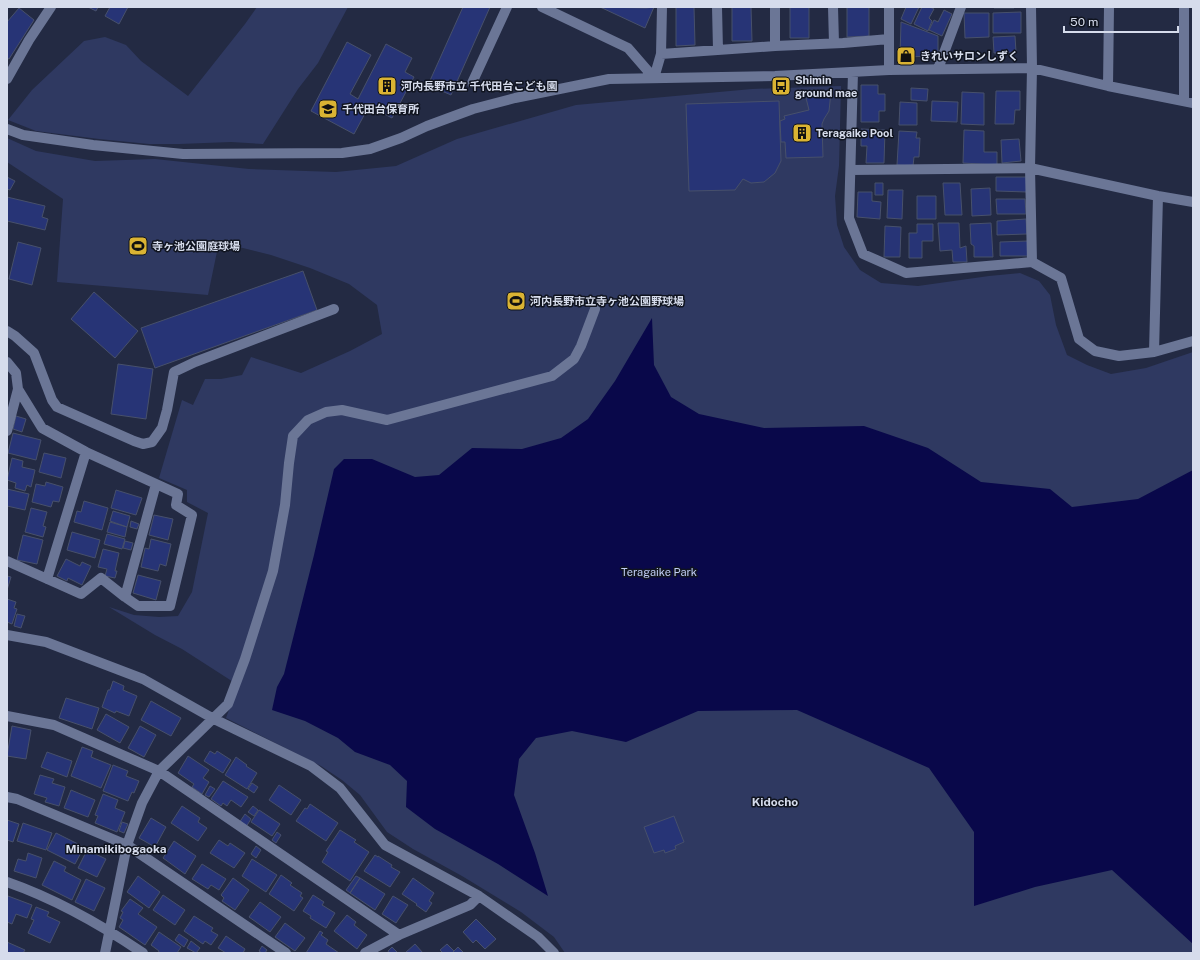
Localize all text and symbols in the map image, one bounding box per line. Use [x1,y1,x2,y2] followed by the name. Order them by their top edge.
[1064,8,1178,34] scale bar
[1070,15,1098,29] text: 50 m
[895,45,917,67] shop icon: きれいサロンしずく
[920,50,1019,62] place label: きれいサロンしずく
[795,74,857,99] place label: Shimin ground mae
[376,75,398,97] building icon: 河内長野市立 千代田台こども園
[770,75,792,97] bus stop icon: Shimin ground mae
[401,80,557,92] place label: 河内長野市立 千代田台こども園
[317,98,339,120] school or university icon: 千代田台保育所
[342,103,419,115] place label: 千代田台保育所
[791,122,813,144] building icon: Teragaike Pool
[816,127,893,139] place label: Teragaike Pool
[127,235,149,257] sports icon: 寺ヶ池公園庭球場
[152,240,240,252] place label: 寺ヶ池公園庭球場
[505,290,527,312] sports icon: 河内長野市立寺ヶ池公園野球場
[530,295,684,307] place label: 河内長野市立寺ヶ池公園野球場
[621,566,697,578] park label: Teragaike Park
[752,795,798,809] district label: Kidocho
[65,842,167,856] district label: Minamikibogaoka

